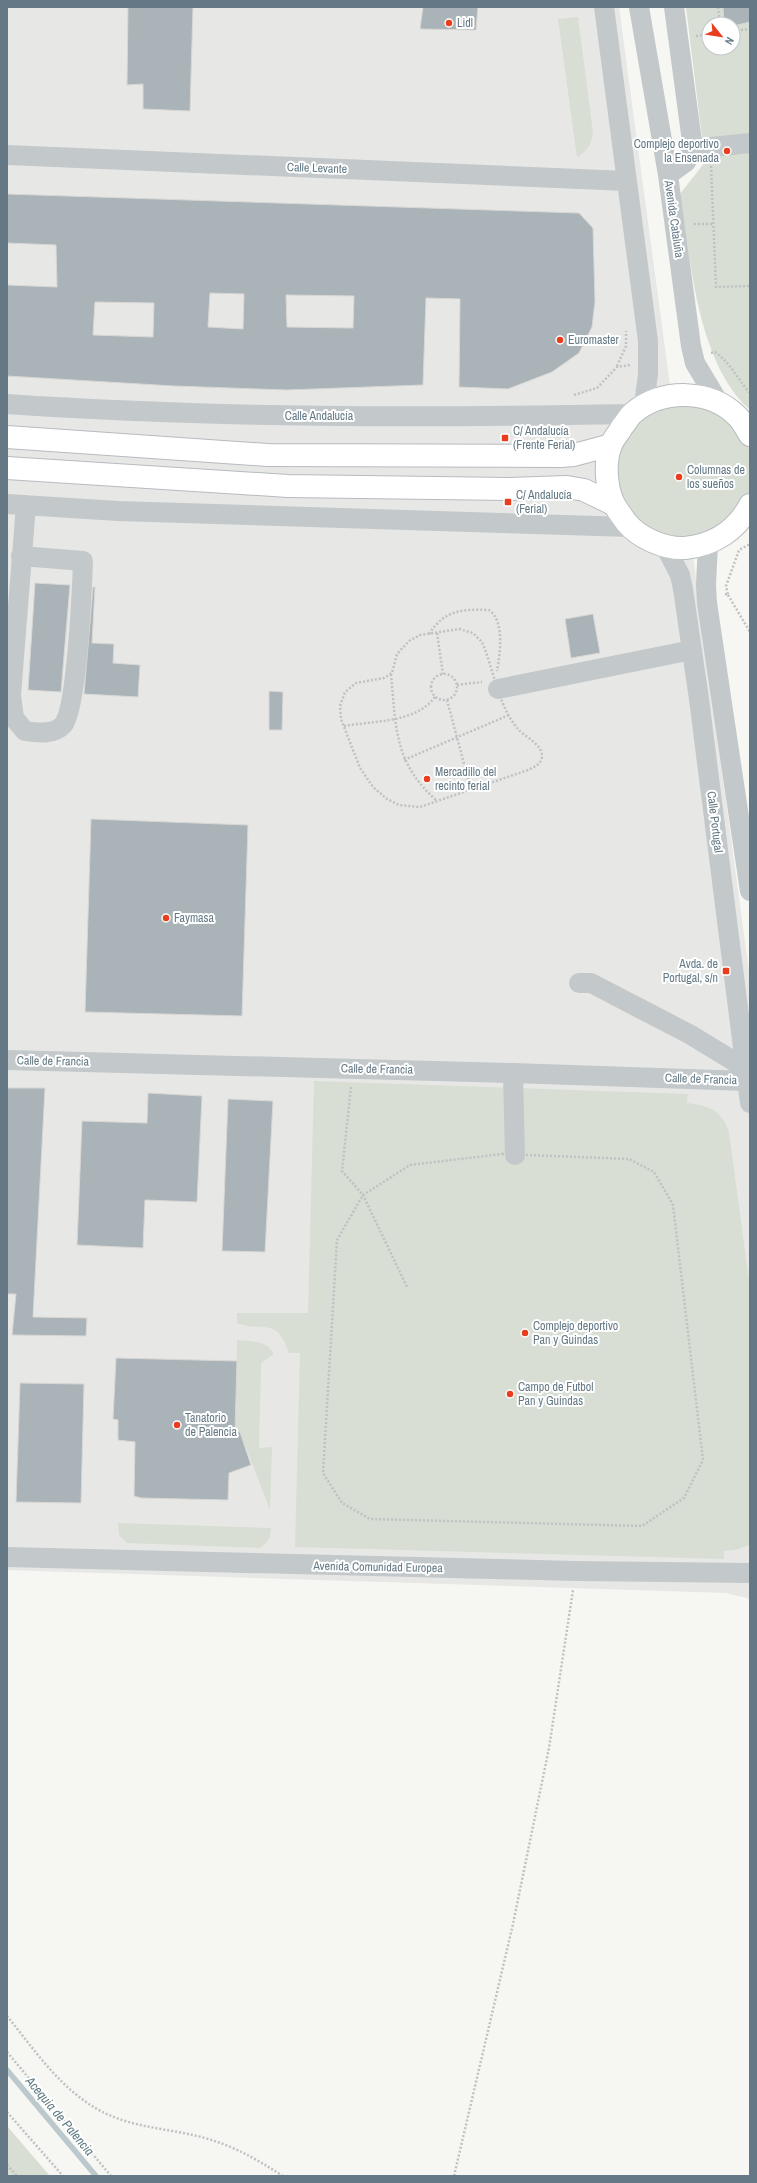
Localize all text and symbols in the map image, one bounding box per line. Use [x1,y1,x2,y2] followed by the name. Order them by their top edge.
[457,15,473,31] place label: Lidl
[701,16,741,56] north arrow
[444,18,454,28] marker: Lidl
[722,35,737,47] text: N
[634,136,720,166] place label: Complejo deportivo la Ensenada
[722,146,732,156] marker: Complejo deportivo la Ensenada
[287,159,347,177] street label: Calle Levante
[661,178,687,259] street label: Avenida Cataluña
[568,332,620,348] place label: Euromaster
[555,335,565,345] marker: Euromaster
[285,408,354,424] street label: Calle Andalucía
[513,423,575,453] place label: C/ Andalucía (Frente Ferial)
[500,433,510,443] marker: C/ Andalucía (Frente Ferial)
[687,462,745,492] place label: Columnas de los sueños
[674,472,684,482] marker: Columnas de los sueños
[516,487,572,517] place label: C/ Andalucía (Ferial)
[503,497,513,507] marker: C/ Andalucía (Ferial)
[435,764,496,794] place label: Mercadillo del recinto ferial
[422,774,432,784] marker: Mercadillo del recinto ferial
[703,790,727,854] street label: Calle Portugal
[174,910,215,926] place label: Faymasa
[161,913,171,923] marker: Faymasa
[663,956,718,986] place label: Avda. de Portugal, s/n
[721,966,731,976] marker: Avda. de Portugal, s/n
[17,1052,90,1070] street label: Calle de Francia
[341,1060,414,1078] street label: Calle de Francia
[665,1070,738,1088] street label: Calle de Francia
[533,1318,618,1348] place label: Complejo deportivo Pan y Guindas
[520,1328,530,1338] marker: Complejo deportivo Pan y Guindas
[518,1379,593,1409] place label: Campo de Futbol Pan y Guindas
[505,1389,515,1399] marker: Campo de Futbol Pan y Guindas
[185,1410,238,1440] place label: Tanatorio de Palencia
[172,1420,182,1430] marker: Tanatorio de Palencia
[312,1558,443,1576] street label: Avenida Comunidad Europea
[21,2072,98,2159] water label: Acequia de Palencia

